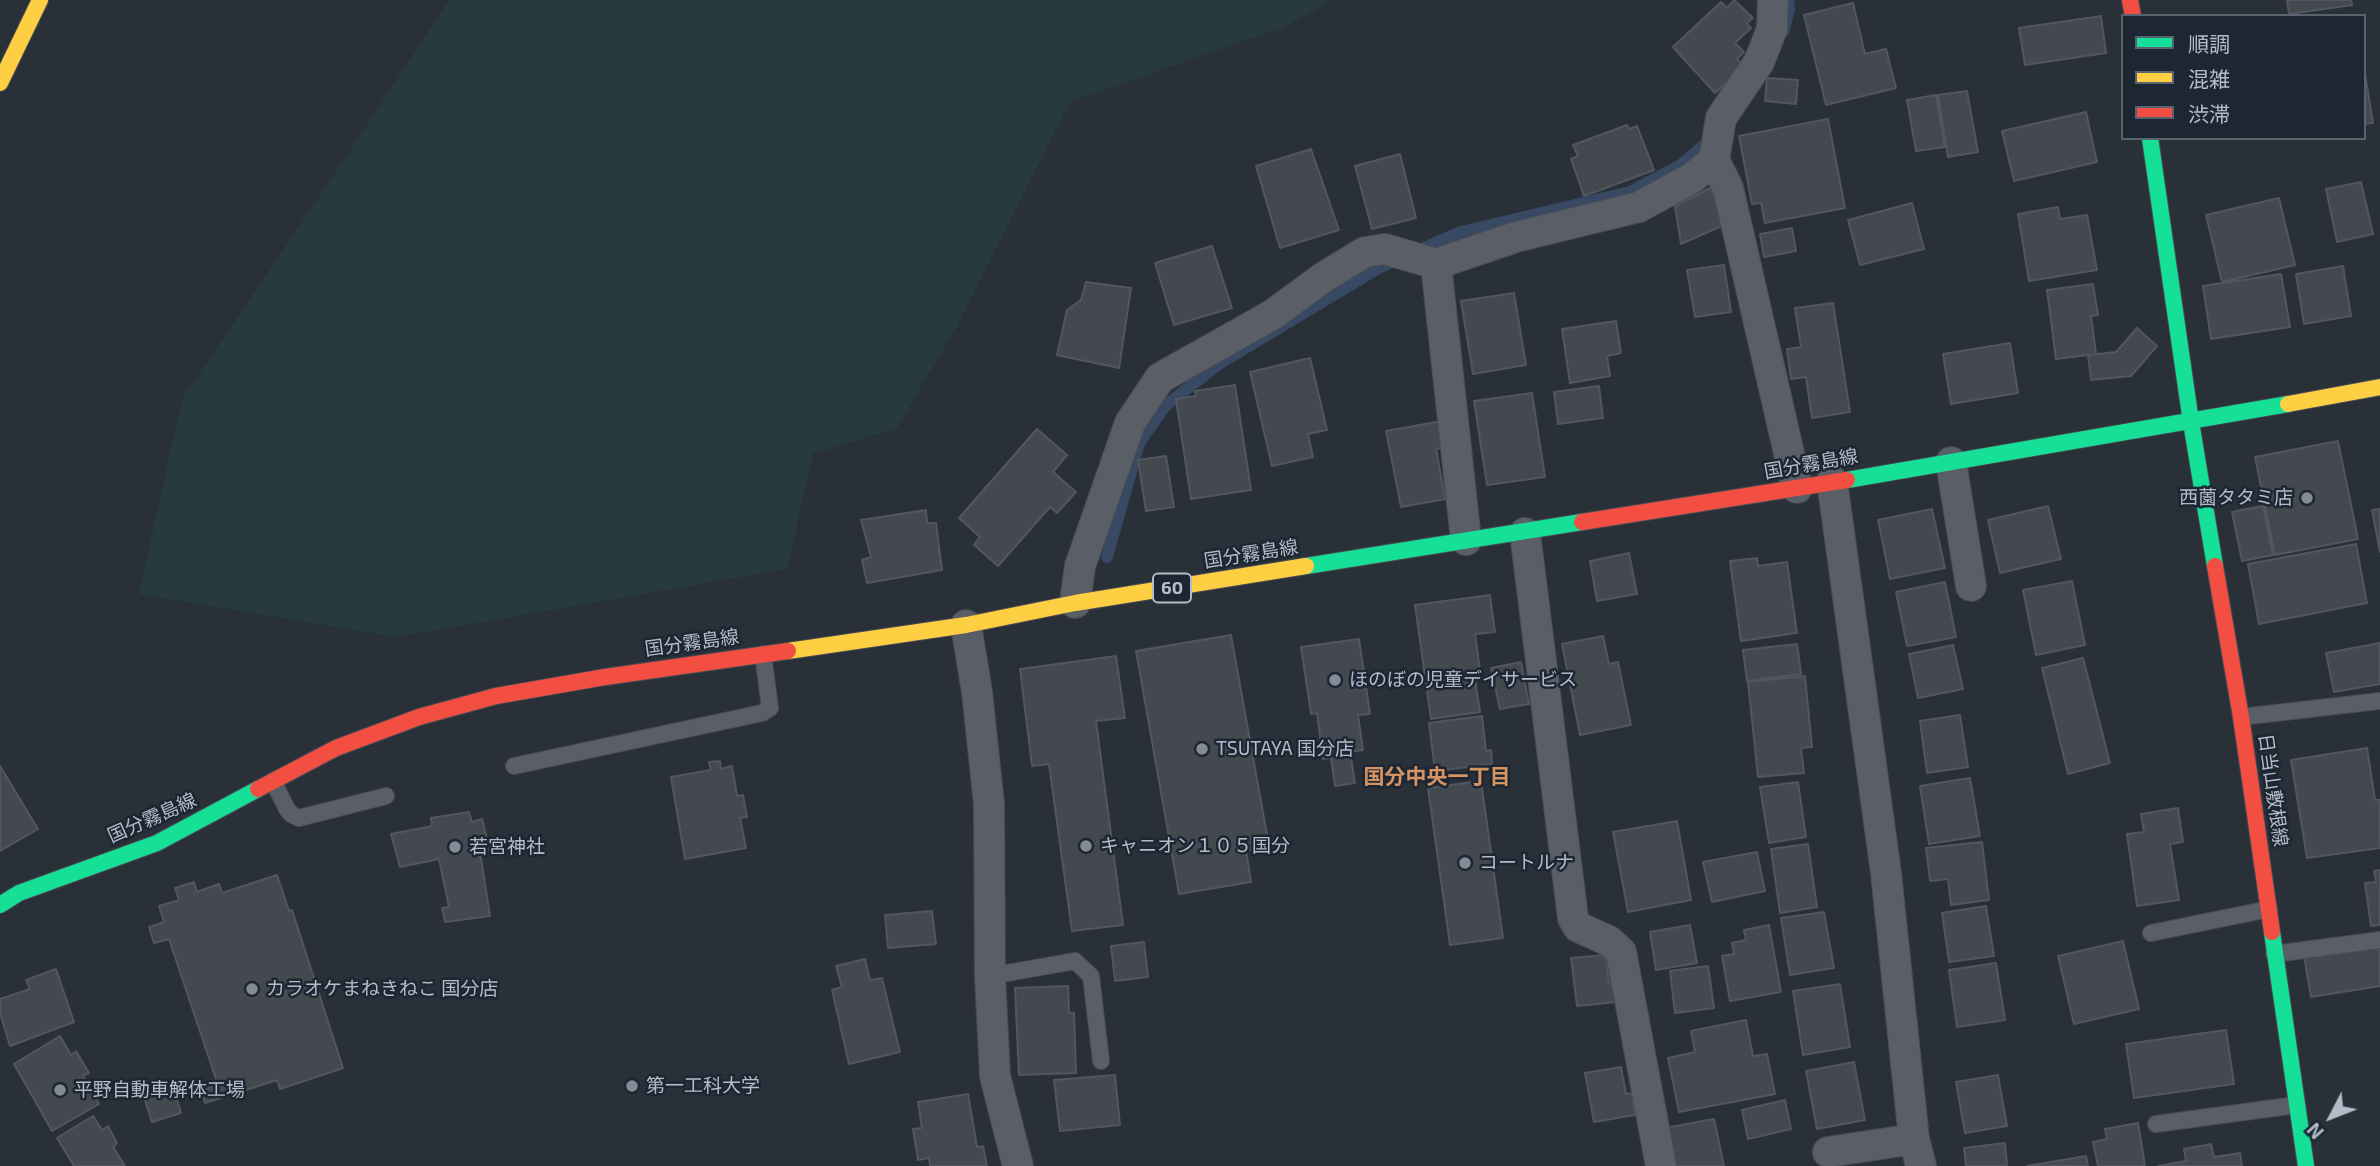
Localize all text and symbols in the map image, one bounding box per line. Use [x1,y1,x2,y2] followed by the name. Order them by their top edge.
[2121,14,2366,140] legend
[2188,31,2230,56] text: 順調
[2188,66,2230,91] text: 混雑
[2188,101,2230,126] text: 渋滞
[1762,445,1860,483] street label: 国分霧島線
[2179,487,2293,509] place label: 西薗タタミ店
[2299,490,2315,506] marker: 西薗タタミ店
[1202,535,1300,573] street label: 国分霧島線
[1153,574,1191,602] road number: 60
[643,625,741,661] street label: 国分霧島線
[1349,669,1577,691] place label: ほのぼの児童デイサービス
[1327,672,1343,688] marker: ほのぼの児童デイサービス
[2254,732,2292,848] street label: 日当山敷根線
[1216,738,1354,760] place label: TSUTAYA 国分店
[1194,741,1210,757] marker: TSUTAYA 国分店
[1364,764,1510,790] district label: 国分中央一丁目
[104,788,200,848] street label: 国分霧島線
[1100,835,1290,857] place label: キャニオン１０５国分
[469,836,545,858] place label: 若宮神社
[1078,838,1094,854] marker: キャニオン１０５国分
[447,839,463,855] marker: 若宮神社
[1479,852,1574,874] place label: コートルナ
[1457,855,1473,871] marker: コートルナ
[266,978,498,1000] place label: カラオケまねきねこ 国分店
[244,981,260,997] marker: カラオケまねきねこ 国分店
[646,1075,760,1097] place label: 第一工科大学
[624,1078,640,1094] marker: 第一工科大学
[74,1079,245,1101] place label: 平野自動車解体工場
[52,1082,68,1098] marker: 平野自動車解体工場
[2296,1082,2366,1152] north arrow
[2302,1119,2328,1144] text: N

